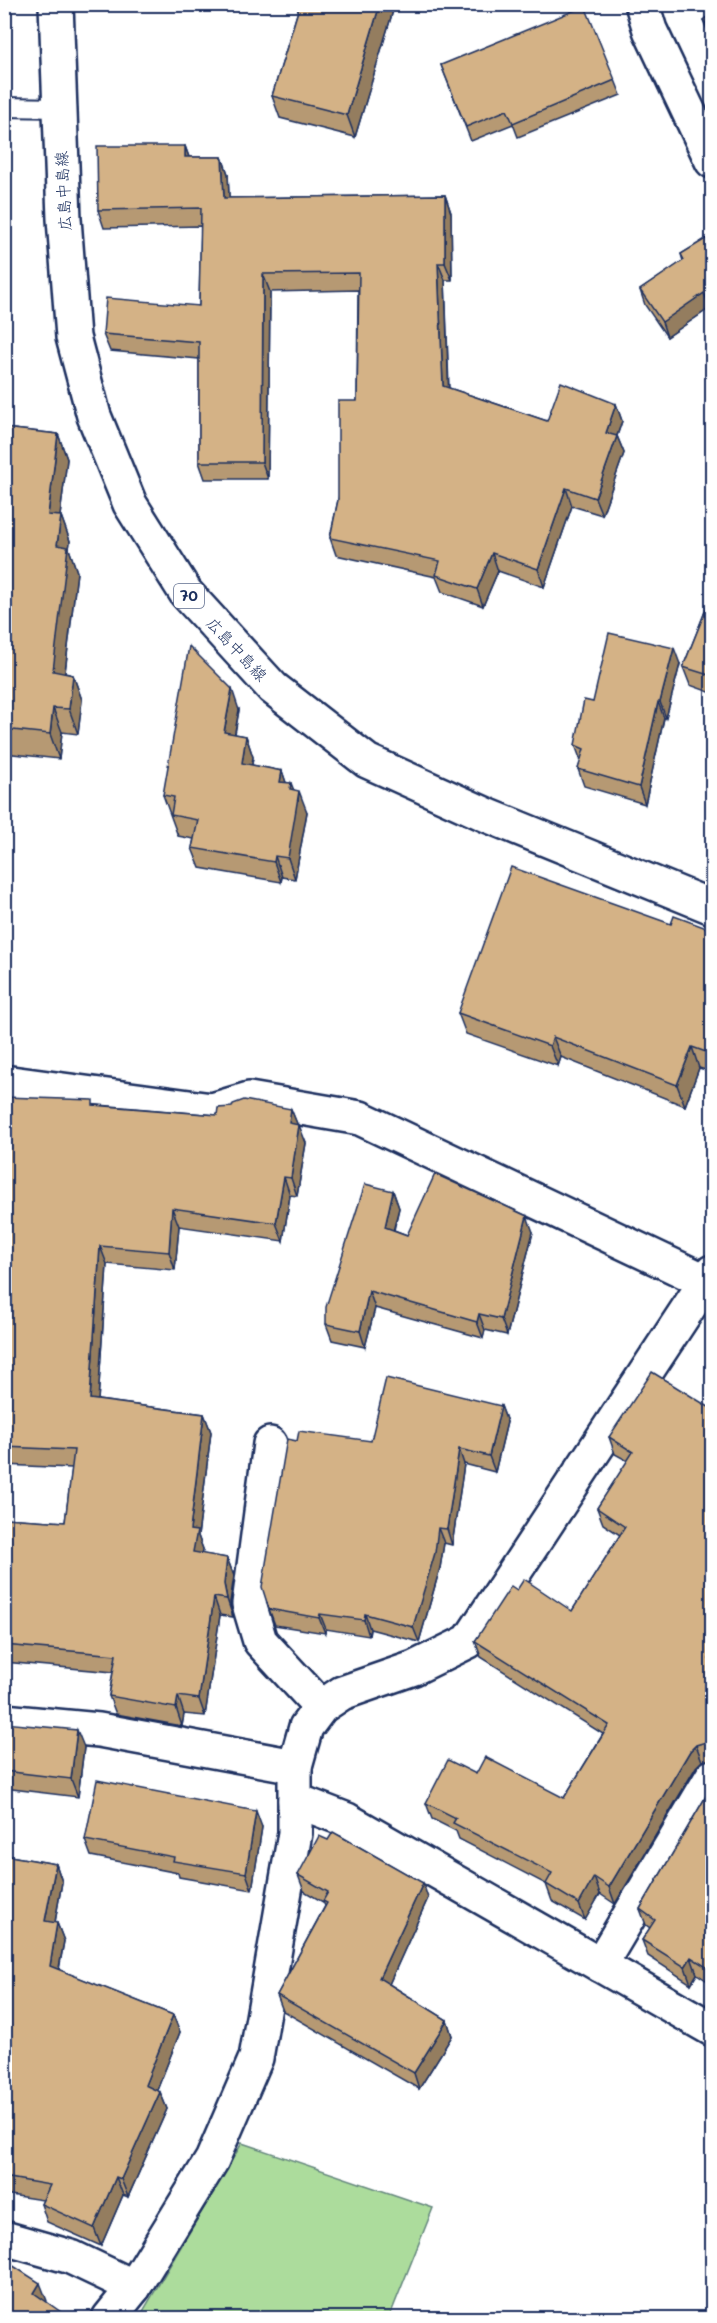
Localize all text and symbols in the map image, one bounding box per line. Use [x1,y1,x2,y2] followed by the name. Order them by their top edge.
[50,151,75,232] street label: 広島中島線
[174,584,204,608] road number: 70
[202,612,272,685] street label: 広島中島線

